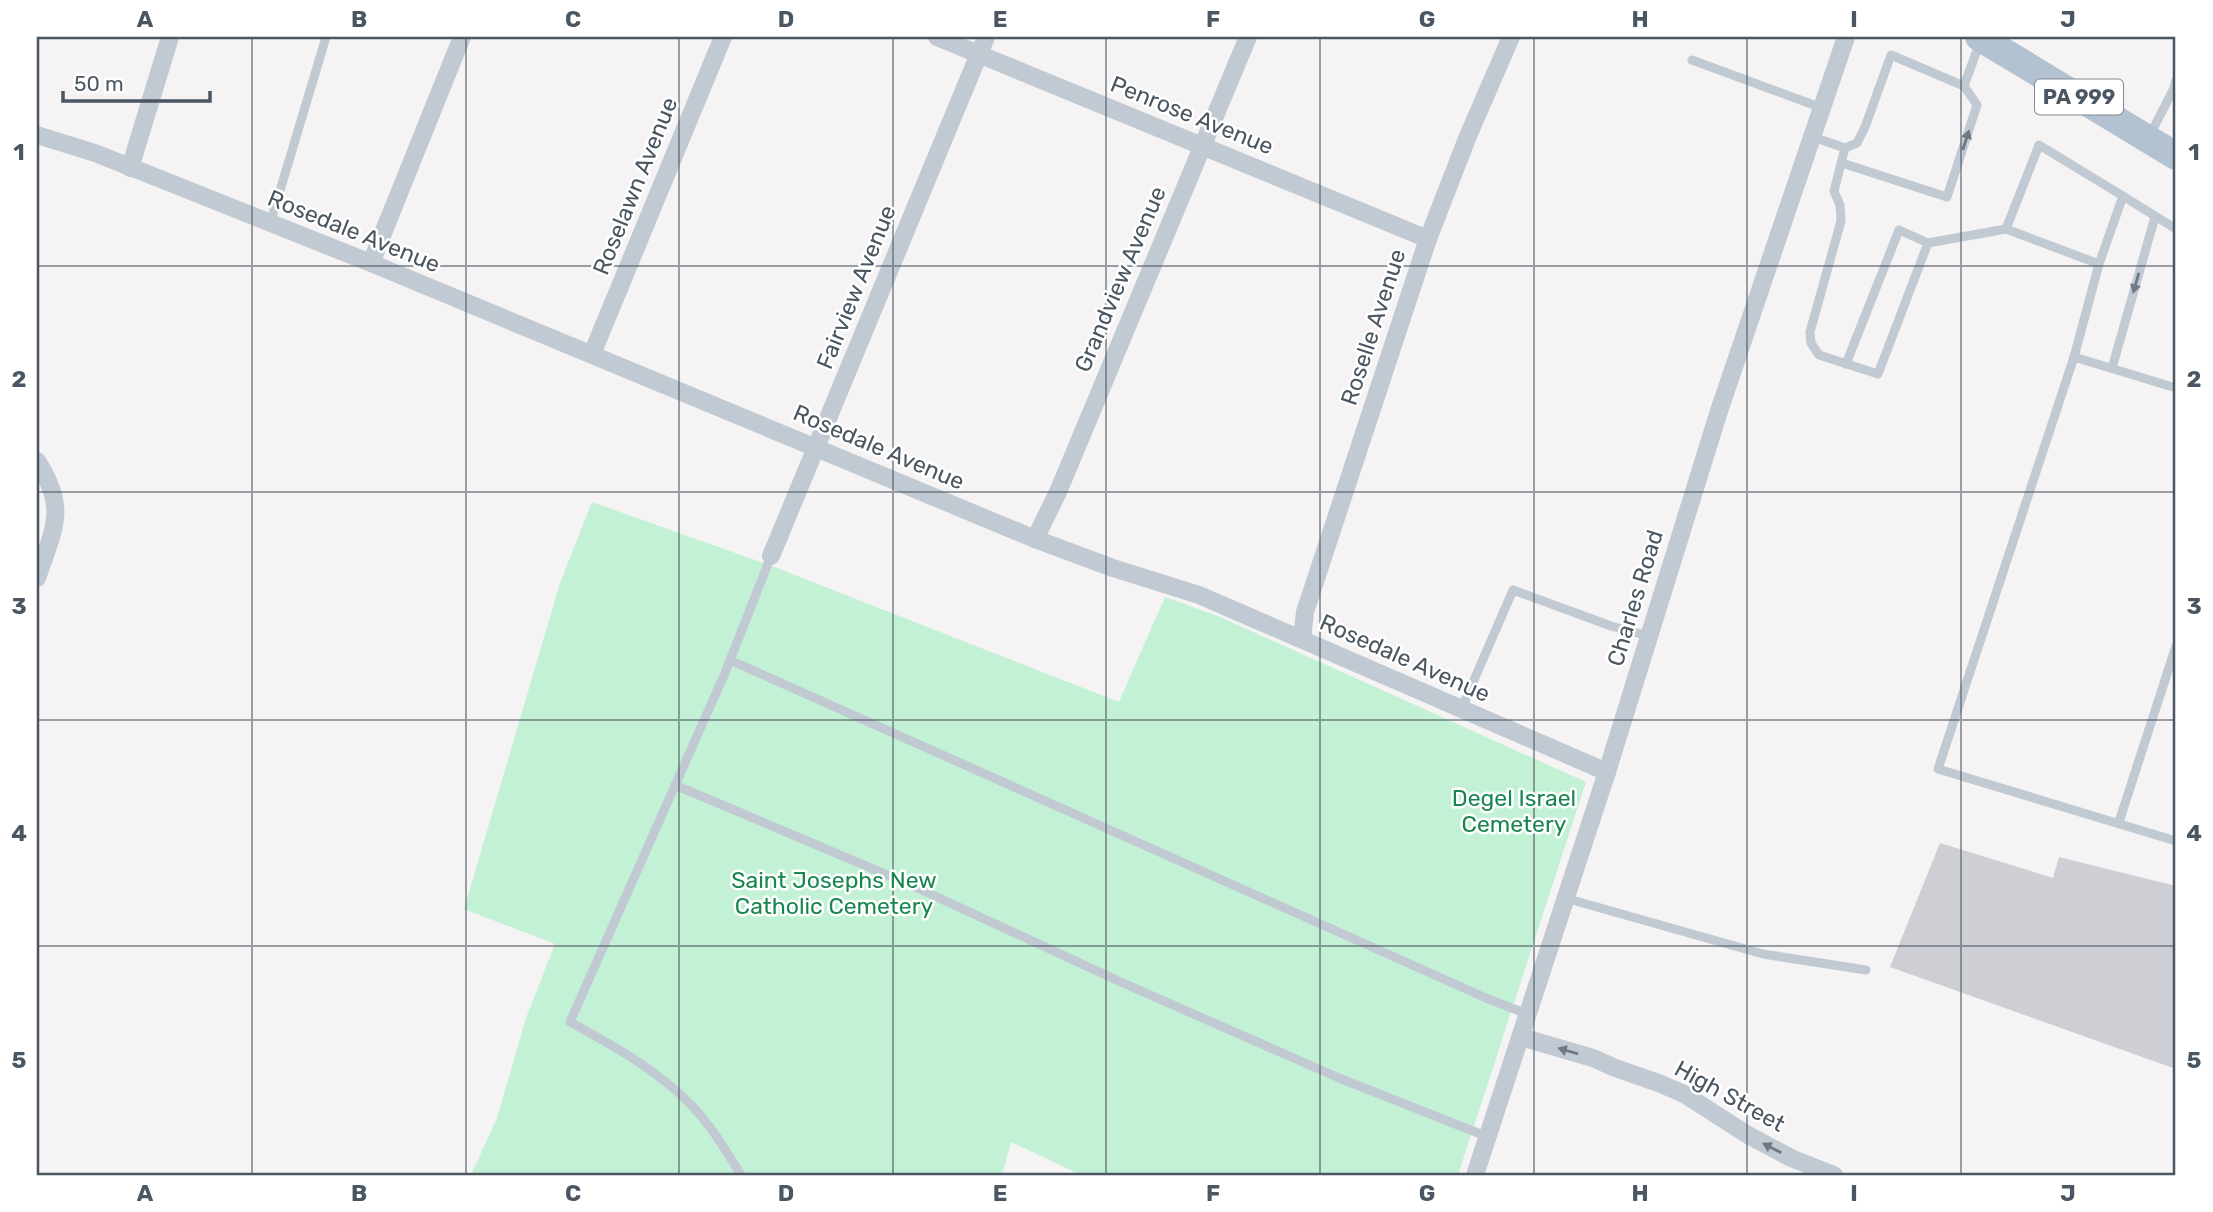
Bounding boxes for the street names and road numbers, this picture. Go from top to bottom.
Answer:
street label: Penrose Avenue [1106,70,1278,160]
road number: PA 999 [2035,80,2123,114]
street label: Roselawn Avenue [587,93,683,279]
street label: Grandview Avenue [1068,182,1172,376]
street label: Rosedale Avenue [264,184,444,278]
street label: Fairview Avenue [810,201,902,373]
street label: Roselle Avenue [1335,245,1411,409]
street label: Rosedale Avenue [789,398,969,496]
street label: Charles Road [1601,526,1669,670]
street label: Rosedale Avenue [1316,608,1494,708]
street label: High Street [1670,1054,1790,1138]

